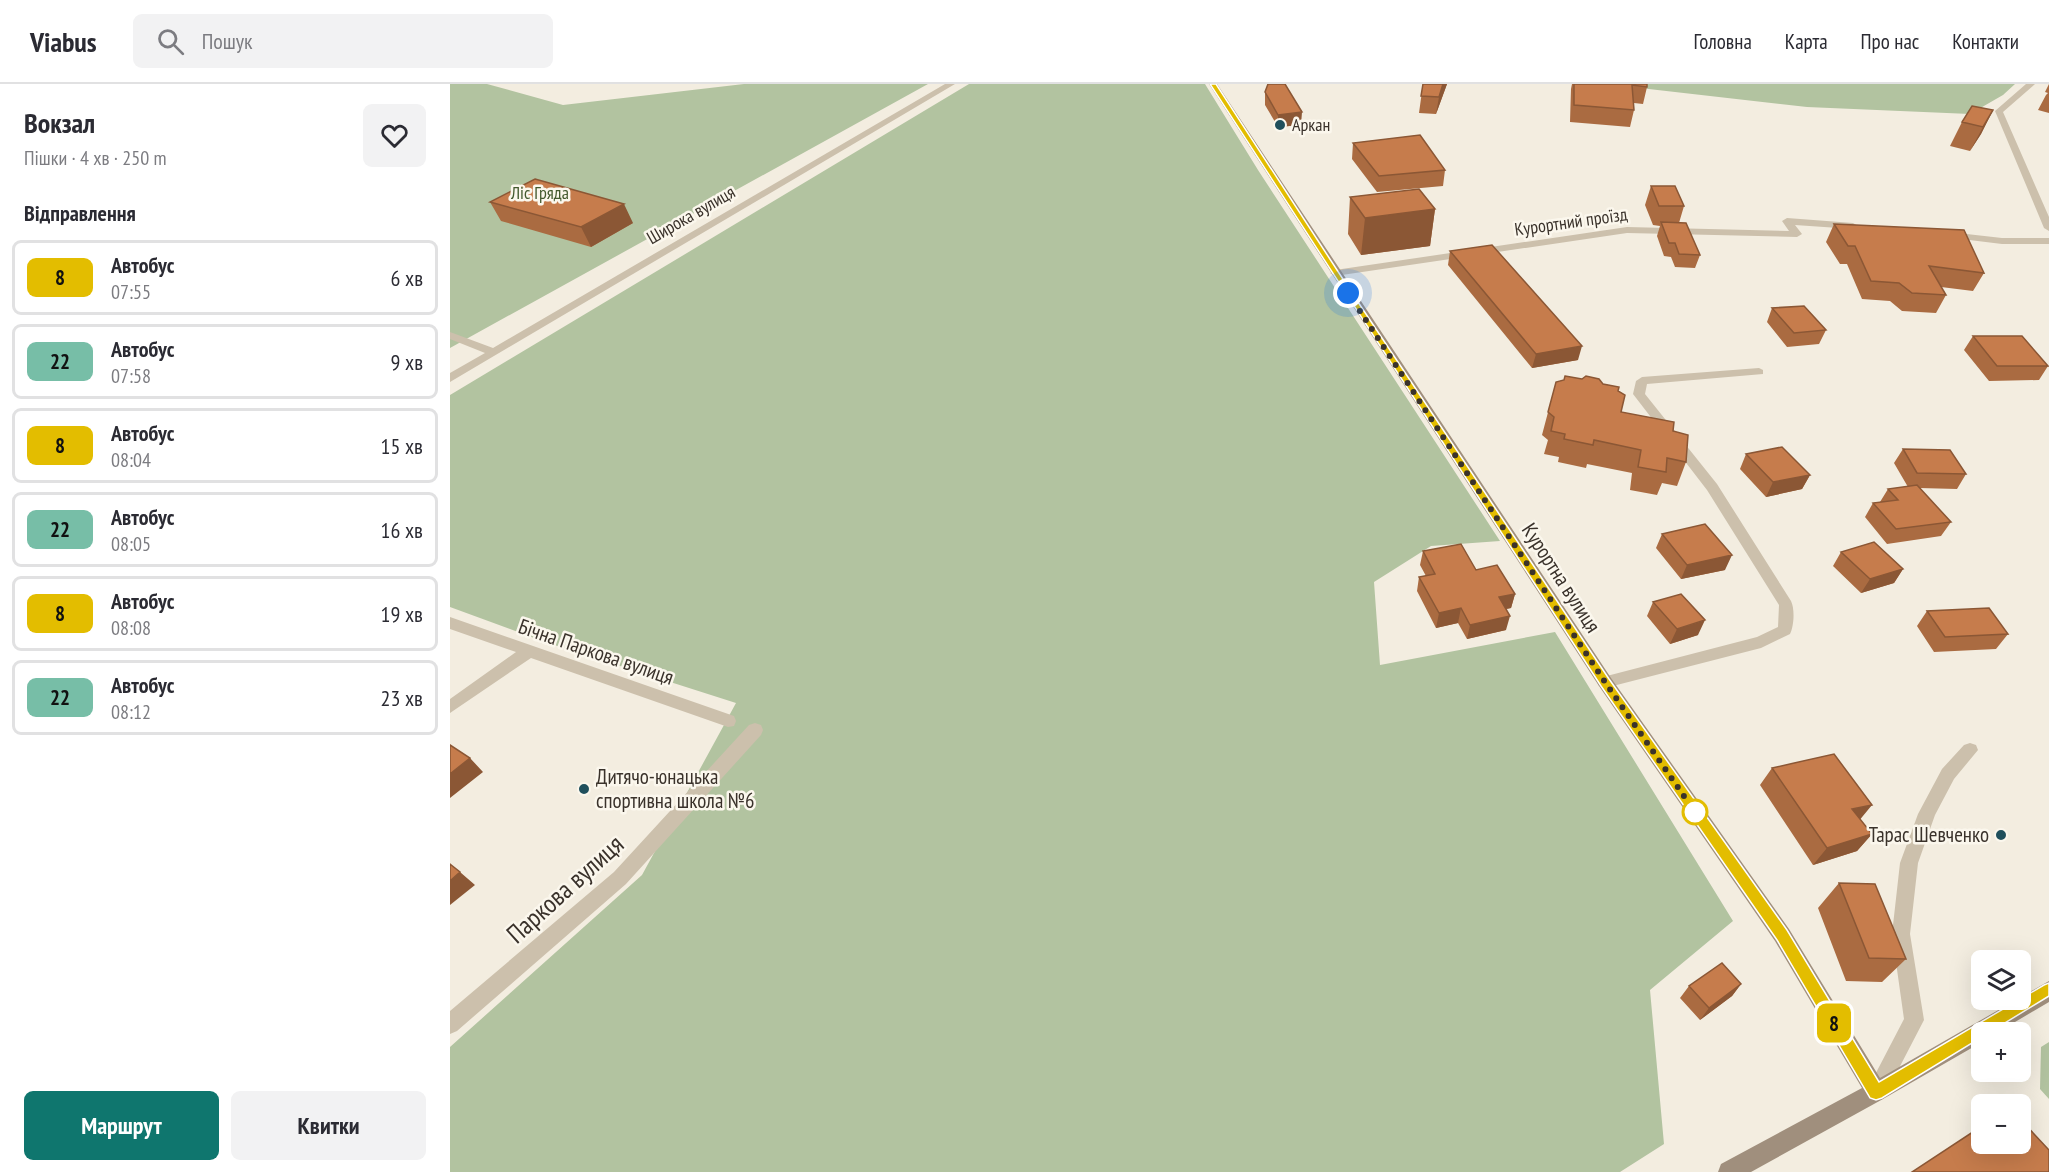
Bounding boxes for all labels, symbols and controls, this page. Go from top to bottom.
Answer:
search box [133,14,553,68]
text: Viabus [30,23,97,60]
icon: search [154,25,187,58]
text: Пошук [202,27,253,55]
text: Головна [1694,28,1752,55]
text: Карта [1785,28,1828,55]
text: Про нас [1861,28,1919,55]
text: Контакти [1952,28,2019,55]
text: Вокзал [24,104,95,141]
button: heart [363,104,426,167]
place label: Аркан [1292,113,1330,136]
marker: Аркан [1273,118,1287,132]
text: Пішки · 4 хв · 250 m [24,145,167,171]
street label: Широка вулиця [643,180,739,249]
park label: Ліс Гряда [510,181,569,204]
text: Відправлення [24,199,136,227]
street label: Курортний проїзд [1513,202,1629,241]
text: Автобус [111,251,174,279]
text: 8 [55,264,65,291]
text: 6 хв [391,264,423,292]
your location [1333,278,1363,308]
text: 07:55 [111,279,151,305]
text: Автобус [111,335,174,363]
text: 22 [50,348,70,375]
text: 9 хв [391,348,423,376]
text: 07:58 [111,363,151,389]
text: Автобус [111,419,174,447]
text: 8 [55,432,65,459]
text: 15 хв [381,432,423,460]
text: 08:04 [111,447,151,473]
text: Автобус [111,503,174,531]
text: 22 [50,516,70,543]
text: 16 хв [381,516,423,544]
street label: Курортна вулиця [1516,518,1607,638]
text: 08:05 [111,531,151,557]
text: Автобус [111,587,174,615]
text: 8 [55,600,65,627]
text: 19 хв [381,600,423,628]
street label: Бічна Паркова вулиця [515,612,677,691]
text: 08:08 [111,615,151,641]
text: Автобус [111,671,174,699]
text: 22 [50,684,70,711]
text: 23 хв [381,684,423,712]
text: 08:12 [111,699,151,725]
place label: Дитячо-юнацька спортивна школа №6 [596,763,755,814]
marker: Дитячо-юнацька спортивна школа №6 [577,782,591,796]
unlabelled marker [1682,799,1708,825]
place label: Тарас Шевченко [1869,821,1989,848]
street label: Паркова вулиця [499,827,630,950]
marker: Тарас Шевченко [1994,828,2008,842]
map controls [1971,950,2031,1154]
button: layers [1971,950,2031,1010]
line badge: 8 [1814,1004,1854,1042]
text: 8 [1829,1010,1839,1037]
button: + [1971,1022,2031,1082]
button: Маршрут [24,1091,219,1160]
button: Квитки [231,1091,426,1160]
button: − [1971,1094,2031,1154]

